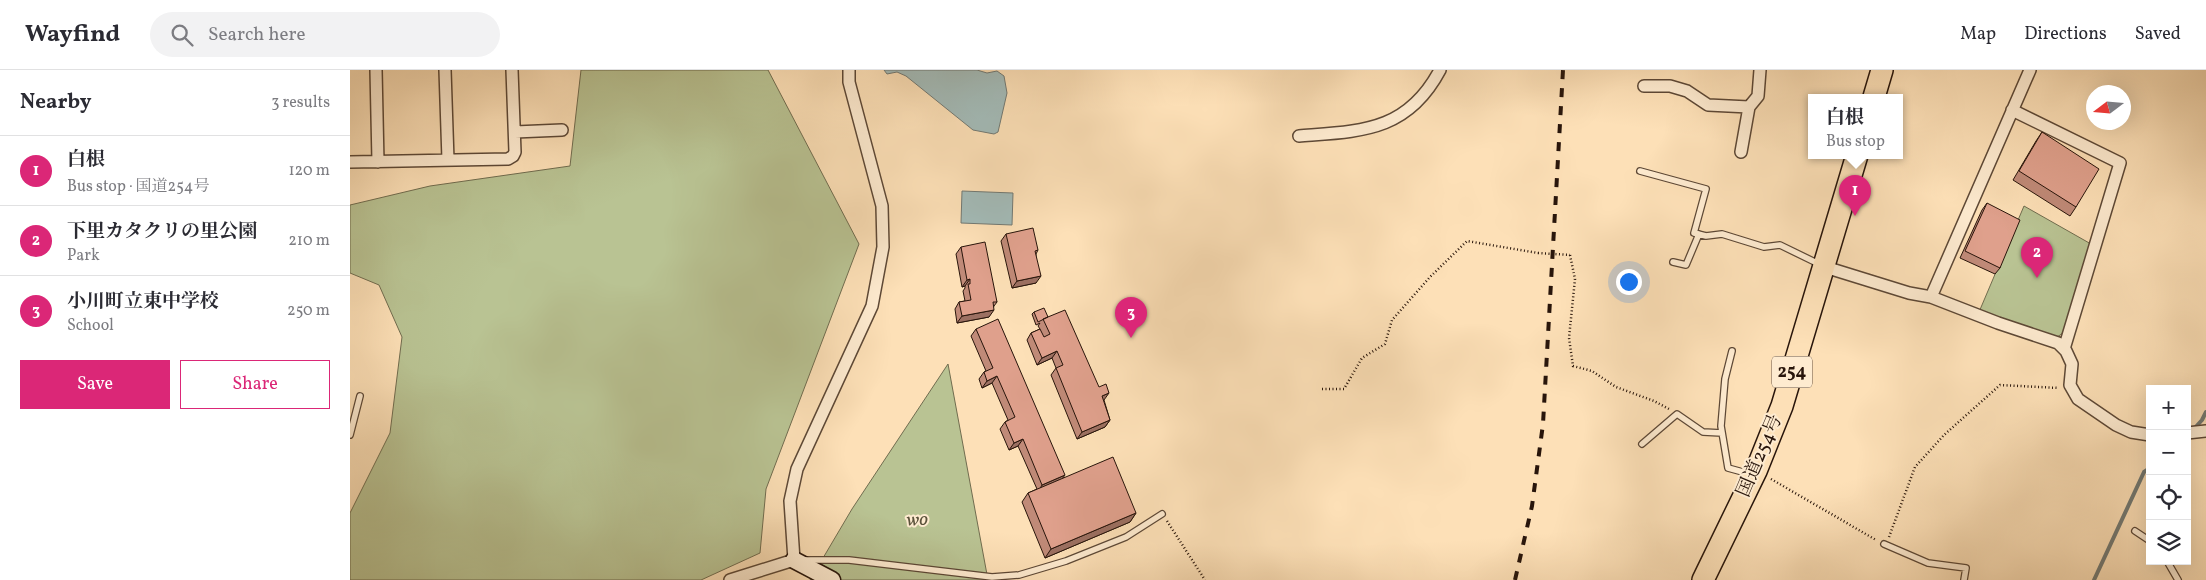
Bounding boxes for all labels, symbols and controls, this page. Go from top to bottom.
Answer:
search box [150,12,500,57]
text: Wayfind [25,18,120,52]
icon: search [168,21,196,49]
text: Search here [208,22,305,48]
text: Map [1960,22,1996,47]
text: Directions [2024,22,2107,47]
text: Saved [2135,22,2181,47]
north arrow [2086,85,2131,130]
text: Nearby [20,88,91,117]
text: 3 results [271,92,330,114]
popup [1808,94,1903,159]
text: 白根 [1826,105,1864,131]
text: Bus stop [1826,131,1885,153]
text: 白根 [67,147,105,173]
text: 1 [33,160,39,182]
text: 120 m [288,160,330,182]
pin: 1 [1839,175,1871,216]
text: Bus stop · 国道254号 [67,176,209,198]
text: 下里カタクリの里公園 [67,219,257,245]
text: 2 [32,230,40,252]
text: 210 m [288,230,330,252]
pin: 2 [2021,237,2053,278]
text: Park [67,245,100,267]
your location [1616,269,1642,295]
text: 小川町立東中学校 [67,289,219,315]
pin: 3 [1115,297,1147,338]
text: 3 [32,300,40,322]
text: 250 m [287,300,330,322]
text: School [67,315,114,337]
road number: 254 [1772,356,1812,388]
button: Save [20,360,170,409]
button: Share [180,360,330,409]
map controls [2146,385,2191,565]
button: + [2146,385,2191,430]
street label: 国道254号 [1731,411,1789,501]
button: − [2146,430,2191,475]
button: locate [2146,475,2191,520]
park label: wo [906,507,928,533]
button: layers [2146,520,2191,565]

